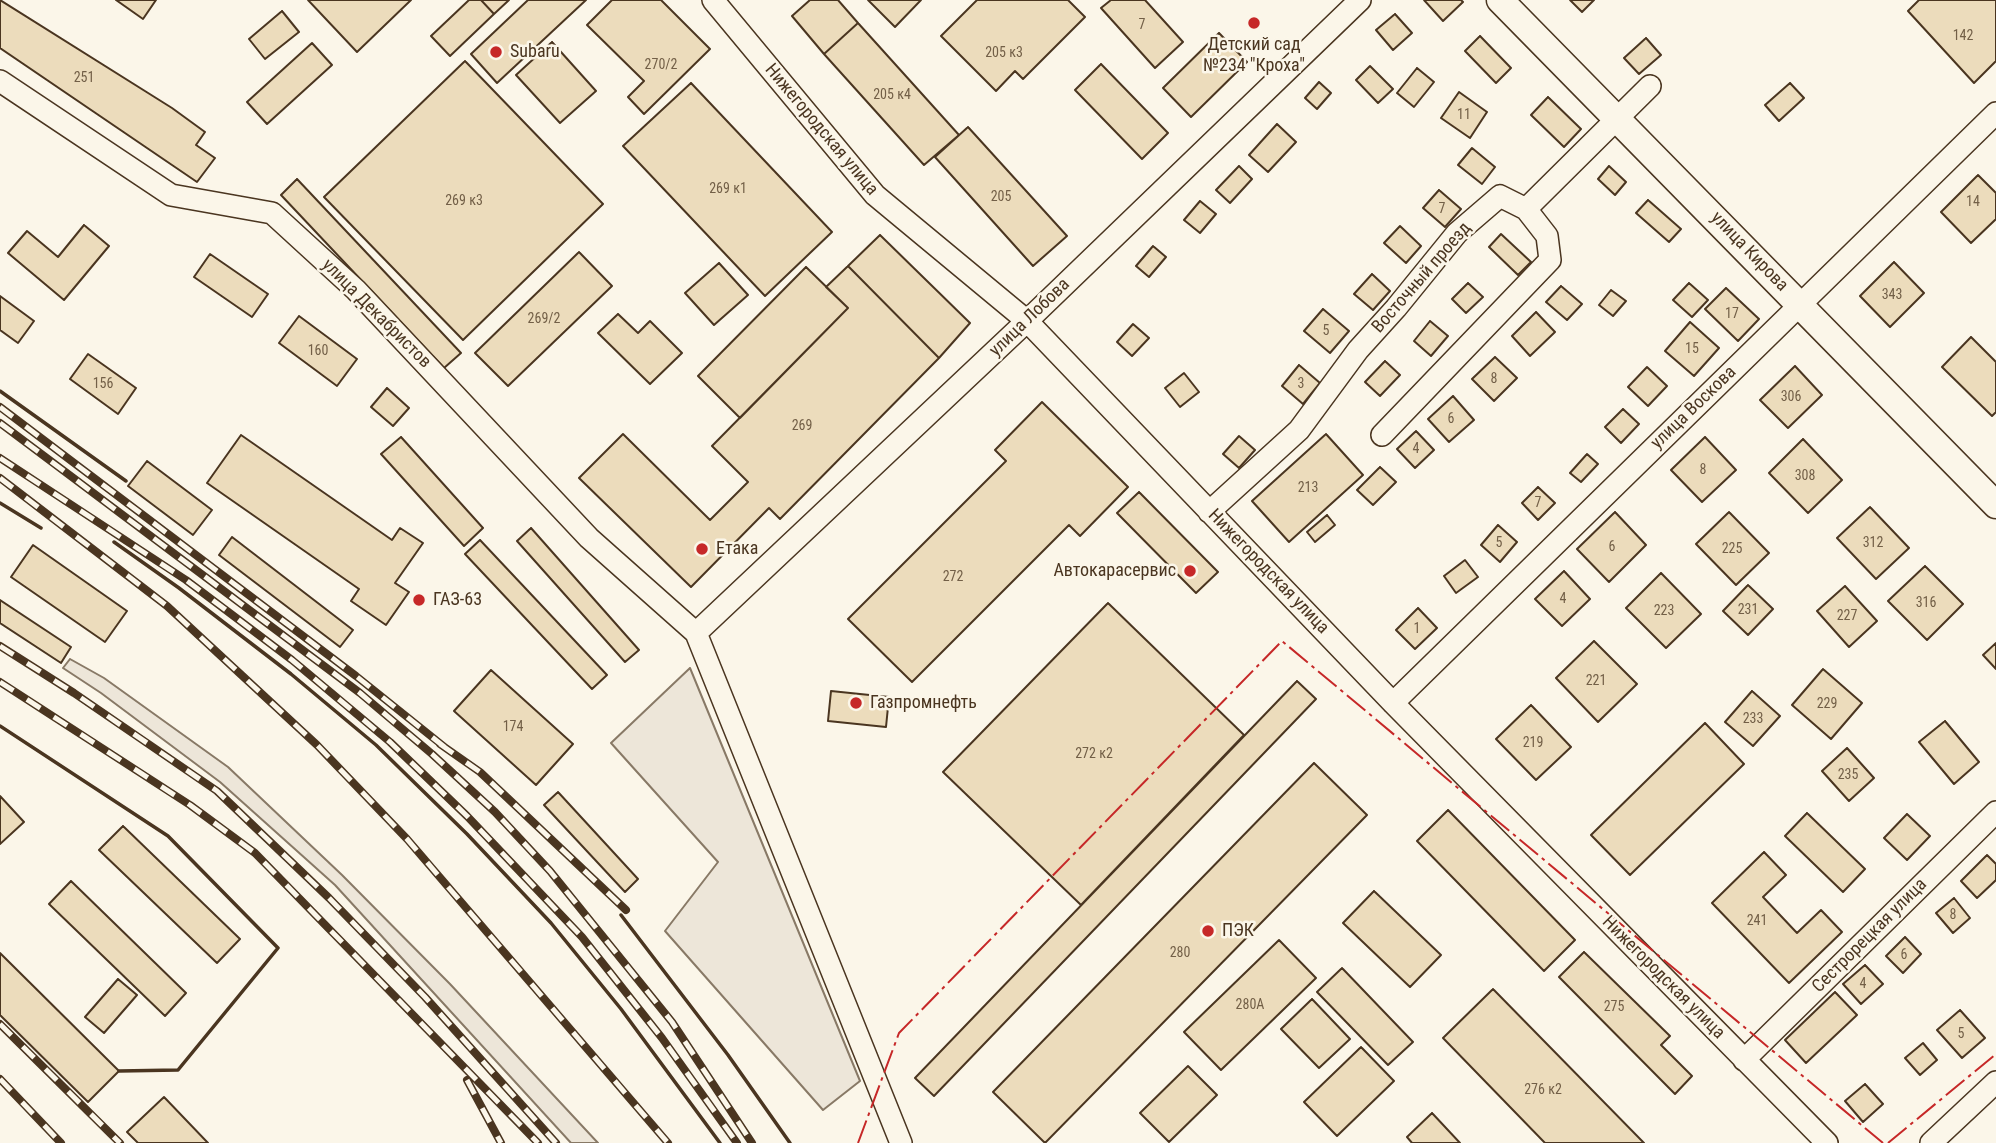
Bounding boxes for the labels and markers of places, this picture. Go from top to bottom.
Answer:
marker: Детский сад №234 "Кроха" [1246,15,1262,31]
place label: Детский сад №234 "Кроха" [1203,34,1305,76]
place label: Subaru [510,41,560,63]
marker: Subaru [488,44,504,60]
place label: Етака [716,538,758,560]
marker: Етака [694,541,710,557]
place label: Автокарасервис [1053,560,1176,582]
marker: Автокарасервис [1182,563,1198,579]
place label: ГАЗ-63 [433,589,482,611]
marker: ГАЗ-63 [411,592,427,608]
place label: Газпромнефть [870,692,977,714]
marker: Газпромнефть [848,695,864,711]
place label: ПЭК [1222,920,1254,942]
marker: ПЭК [1200,923,1216,939]

